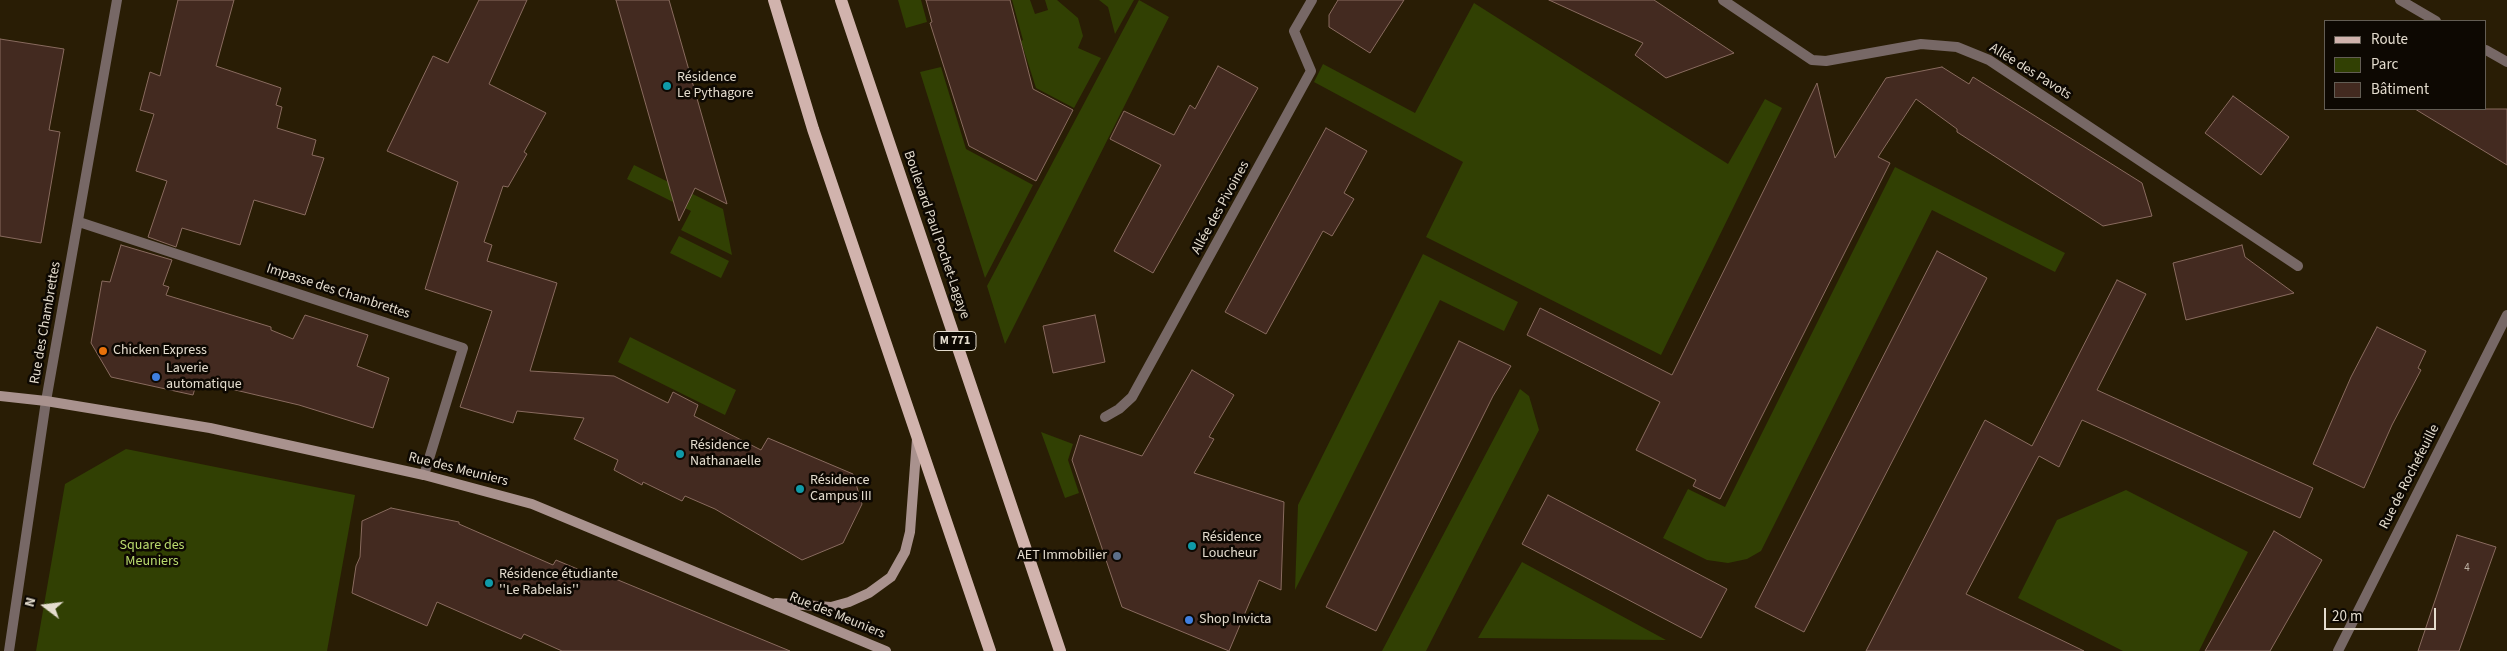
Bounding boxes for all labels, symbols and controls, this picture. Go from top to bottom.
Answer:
legend [2324,20,2487,110]
text: Route [2371,29,2408,50]
street label: Allée des Pavots [1986,40,2074,104]
text: Parc [2371,54,2398,75]
place label: Résidence Le Pythagore [677,70,753,102]
text: Bâtiment [2371,79,2429,100]
marker: Résidence Le Pythagore [661,80,673,92]
street label: Boulevard Paul Pochet-Lagaye [899,149,973,321]
street label: Allée des Pivoines [1188,158,1254,258]
street label: Rue des Chambrettes [27,260,65,386]
street label: Impasse des Chambrettes [264,261,412,323]
road number: M 771 [934,332,976,351]
place label: Chicken Express [113,343,207,359]
marker: Chicken Express [97,345,109,357]
place label: Laverie automatique [166,361,242,394]
marker: Laverie automatique [150,371,162,383]
street label: Rue de Rochefeuille [2376,422,2444,532]
place label: Résidence Nathanaelle [690,438,761,471]
marker: Résidence Nathanaelle [674,448,686,460]
street label: Rue des Meuniers [406,449,510,491]
place label: Résidence Campus III [810,473,872,506]
marker: Résidence Campus III [794,483,806,495]
place label: Résidence Loucheur [1202,530,1261,562]
park label: Square des Meuniers [120,538,184,570]
marker: Résidence Loucheur [1186,540,1198,552]
place label: AET Immobilier [1017,548,1107,564]
marker: AET Immobilier [1111,550,1123,562]
house number: 4 [2464,562,2470,576]
place label: Résidence étudiante ''Le Rabelais'' [499,567,618,600]
marker: Résidence étudiante ''Le Rabelais'' [483,577,495,589]
north arrow [20,581,70,631]
street label: Rue des Meuniers [786,589,888,643]
text: N [20,595,41,609]
scale bar [2327,598,2440,630]
text: 20 m [2332,606,2362,627]
place label: Shop Invicta [1199,612,1271,628]
marker: Shop Invicta [1183,614,1195,626]

